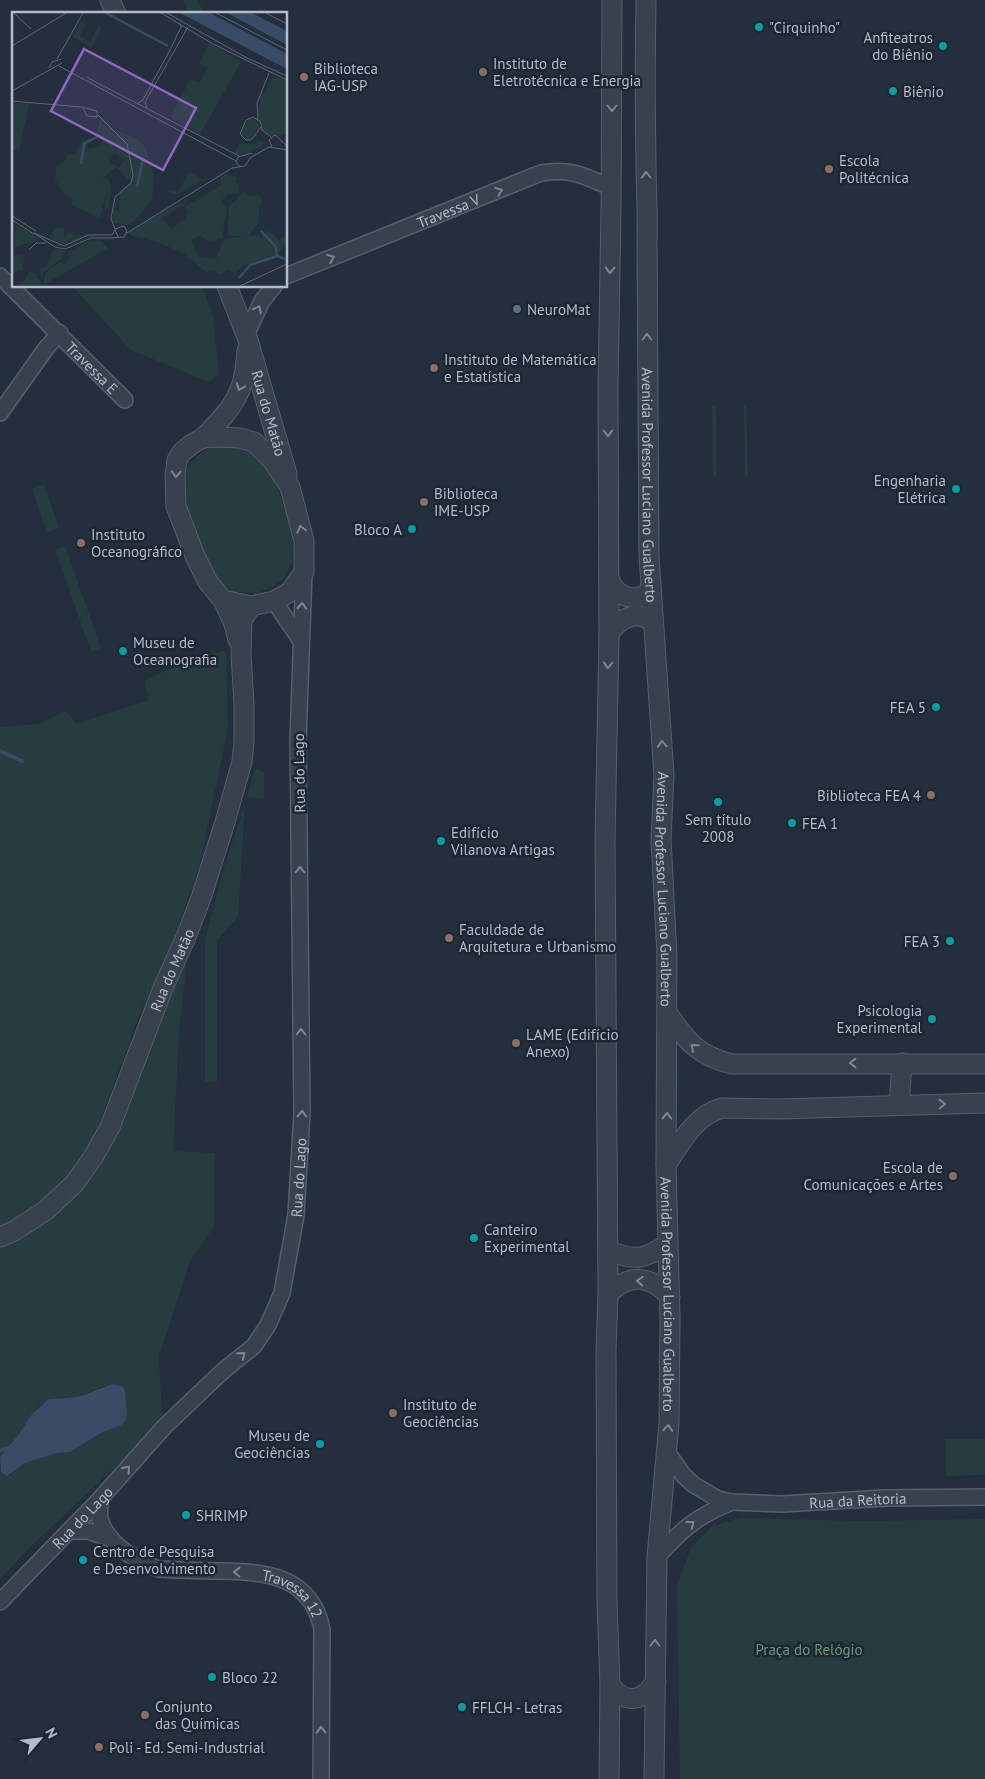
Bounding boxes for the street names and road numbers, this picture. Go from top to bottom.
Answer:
street label: Travessa V [414,189,483,232]
street label: Travessa E [62,337,122,398]
street label: Avenida Professor Luciano Gualberto [638,367,662,603]
street label: Rua do Matão [248,368,291,458]
street label: Rua do Lago [289,733,309,813]
street label: Avenida Professor Luciano Gualberto [651,771,677,1007]
street label: Rua do Matão [145,926,198,1014]
street label: Rua do Lago [286,1137,310,1218]
street label: Avenida Professor Luciano Gualberto [657,1176,680,1412]
street label: Rua do Lago [48,1482,117,1552]
street label: Rua da Reitoria [809,1488,907,1512]
street label: Travessa 12 [261,1565,327,1621]

